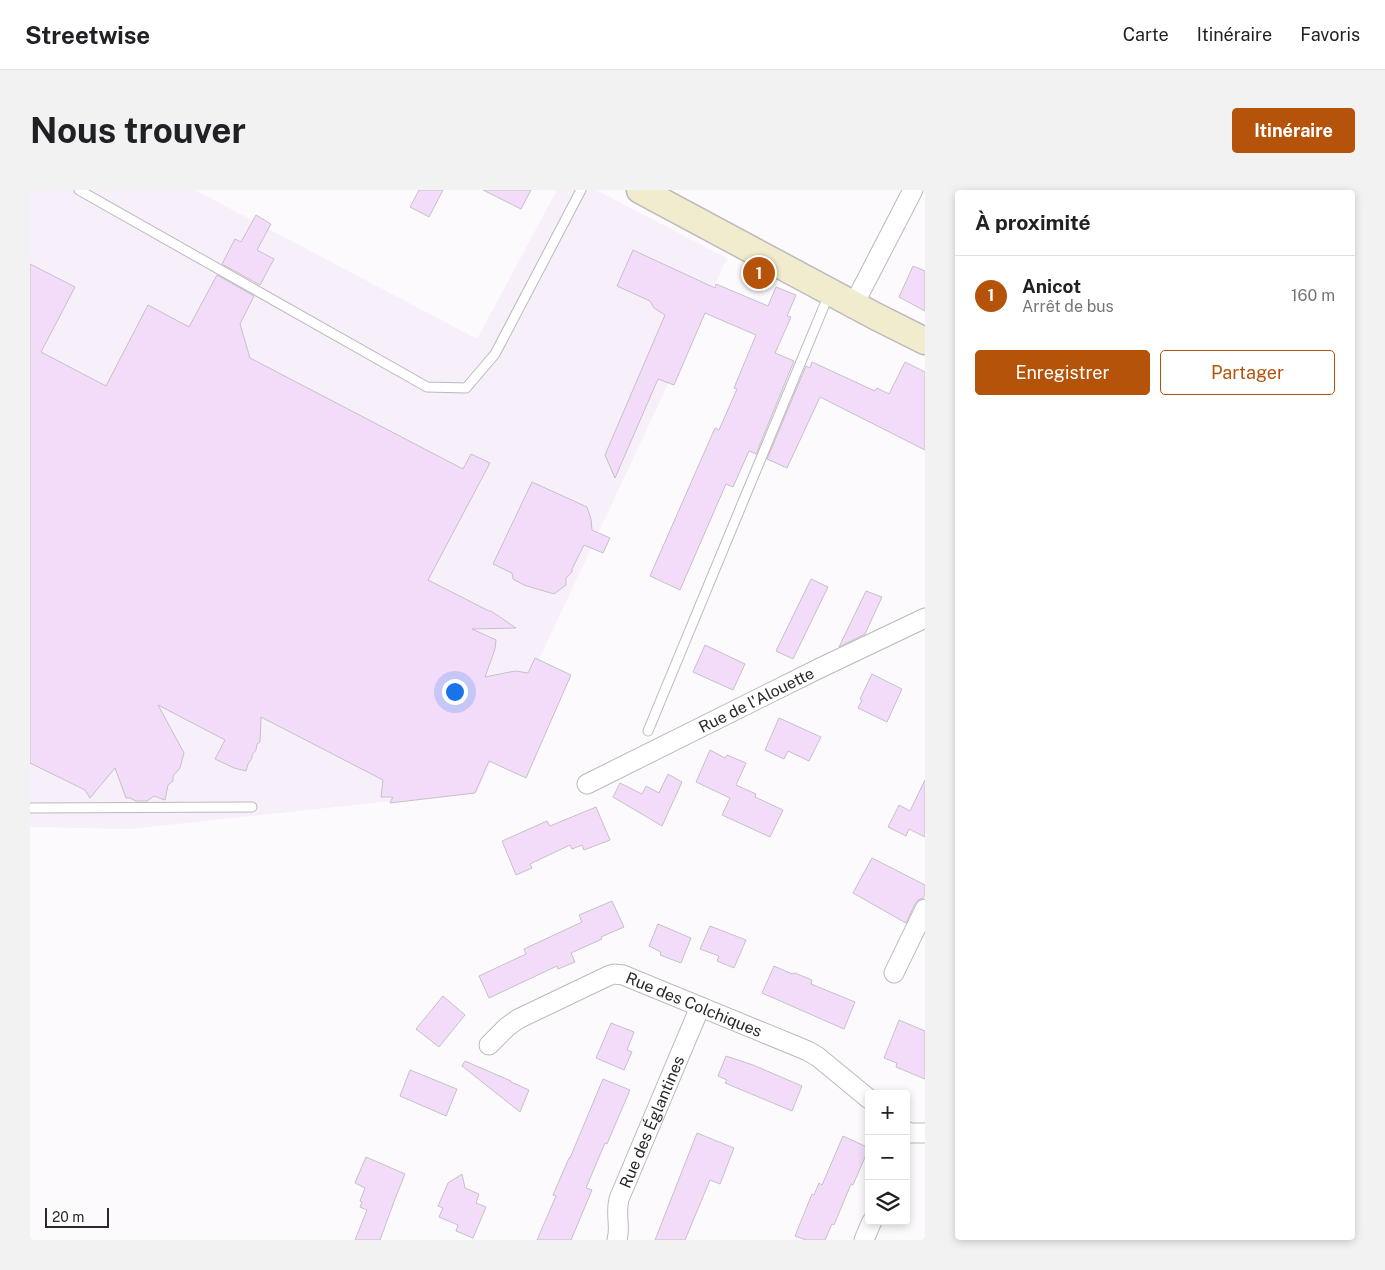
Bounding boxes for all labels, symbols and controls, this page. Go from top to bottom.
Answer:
text: Streetwise [25,21,150,49]
text: Carte [1123,24,1169,45]
text: Itinéraire [1197,24,1272,45]
text: Favoris [1300,24,1360,45]
button: Itinéraire [1232,108,1355,153]
text: Nous trouver [30,110,246,151]
text: À proximité [975,210,1091,235]
pin: 1 [743,254,775,292]
text: Anicot [1022,275,1081,297]
text: 1 [988,286,994,305]
text: 160 m [1291,286,1335,305]
text: Arrêt de bus [1022,297,1114,316]
button: Enregistrer [975,350,1150,395]
button: Partager [1160,350,1335,395]
street label: Rue de l'Alouette [696,664,817,737]
your location [442,679,468,705]
street label: Rue des Colchiques [623,968,765,1041]
street label: Rue des Églantines [616,1053,688,1191]
map controls [865,1090,910,1225]
button: + [865,1090,910,1135]
button: − [865,1135,910,1180]
button: layers [865,1180,910,1225]
scale bar [45,1205,109,1228]
text: 20 m [52,1209,84,1225]

